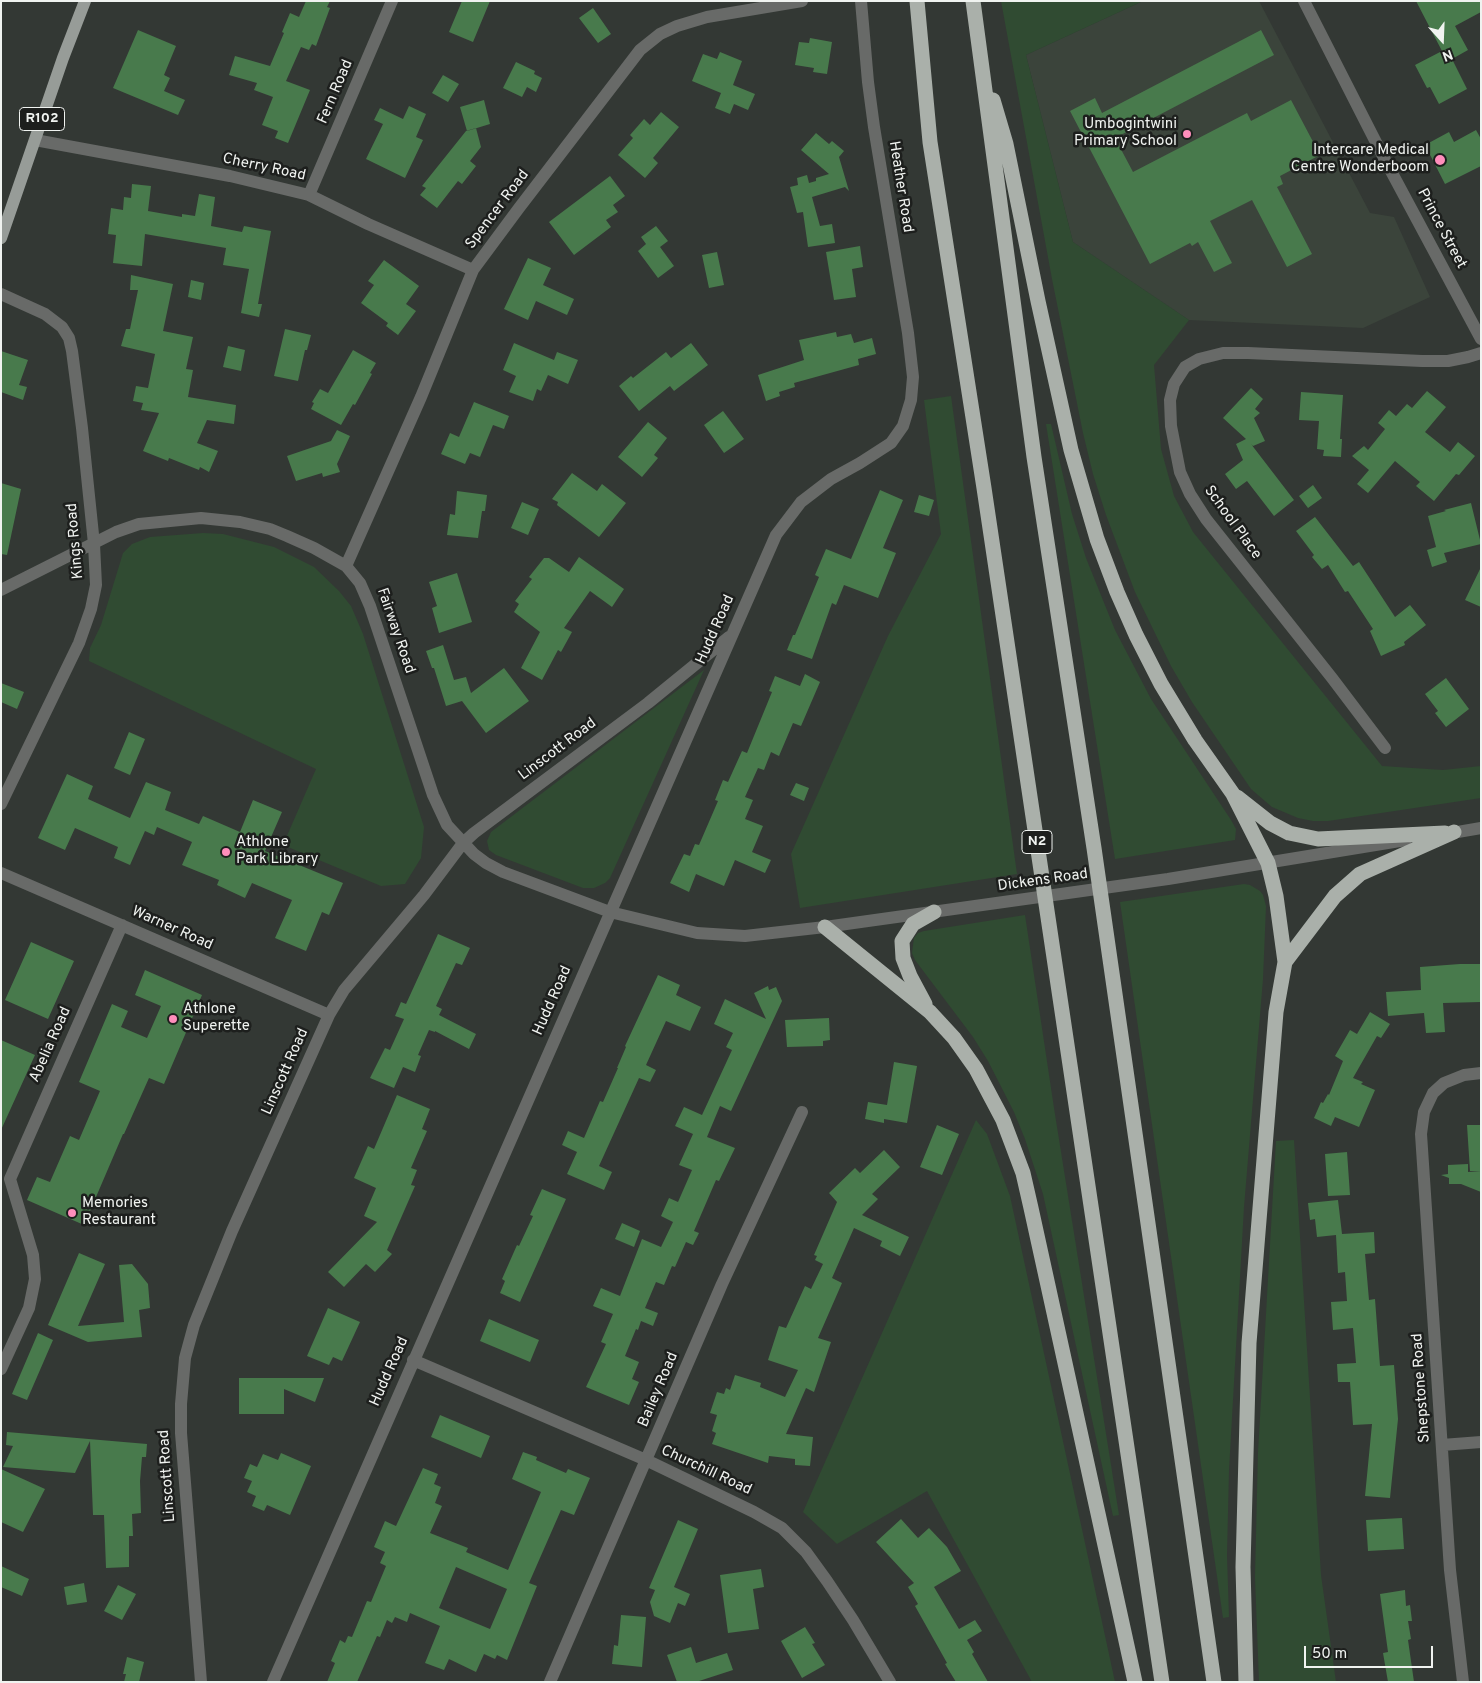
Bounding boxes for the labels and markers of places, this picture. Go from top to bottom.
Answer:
place label: Umbogintwini Primary School [1074,116,1177,151]
marker: Umbogintwini Primary School [1181,128,1193,140]
place label: Intercare Medical Centre Wonderboom [1291,142,1429,177]
marker: Intercare Medical Centre Wonderboom [1433,153,1447,167]
place label: Athlone Park Library [236,834,319,869]
marker: Athlone Park Library [220,846,232,858]
place label: Athlone Superette [183,1001,250,1036]
marker: Athlone Superette [167,1013,179,1025]
place label: Memories Restaurant [82,1195,156,1230]
marker: Memories Restaurant [66,1207,78,1219]

